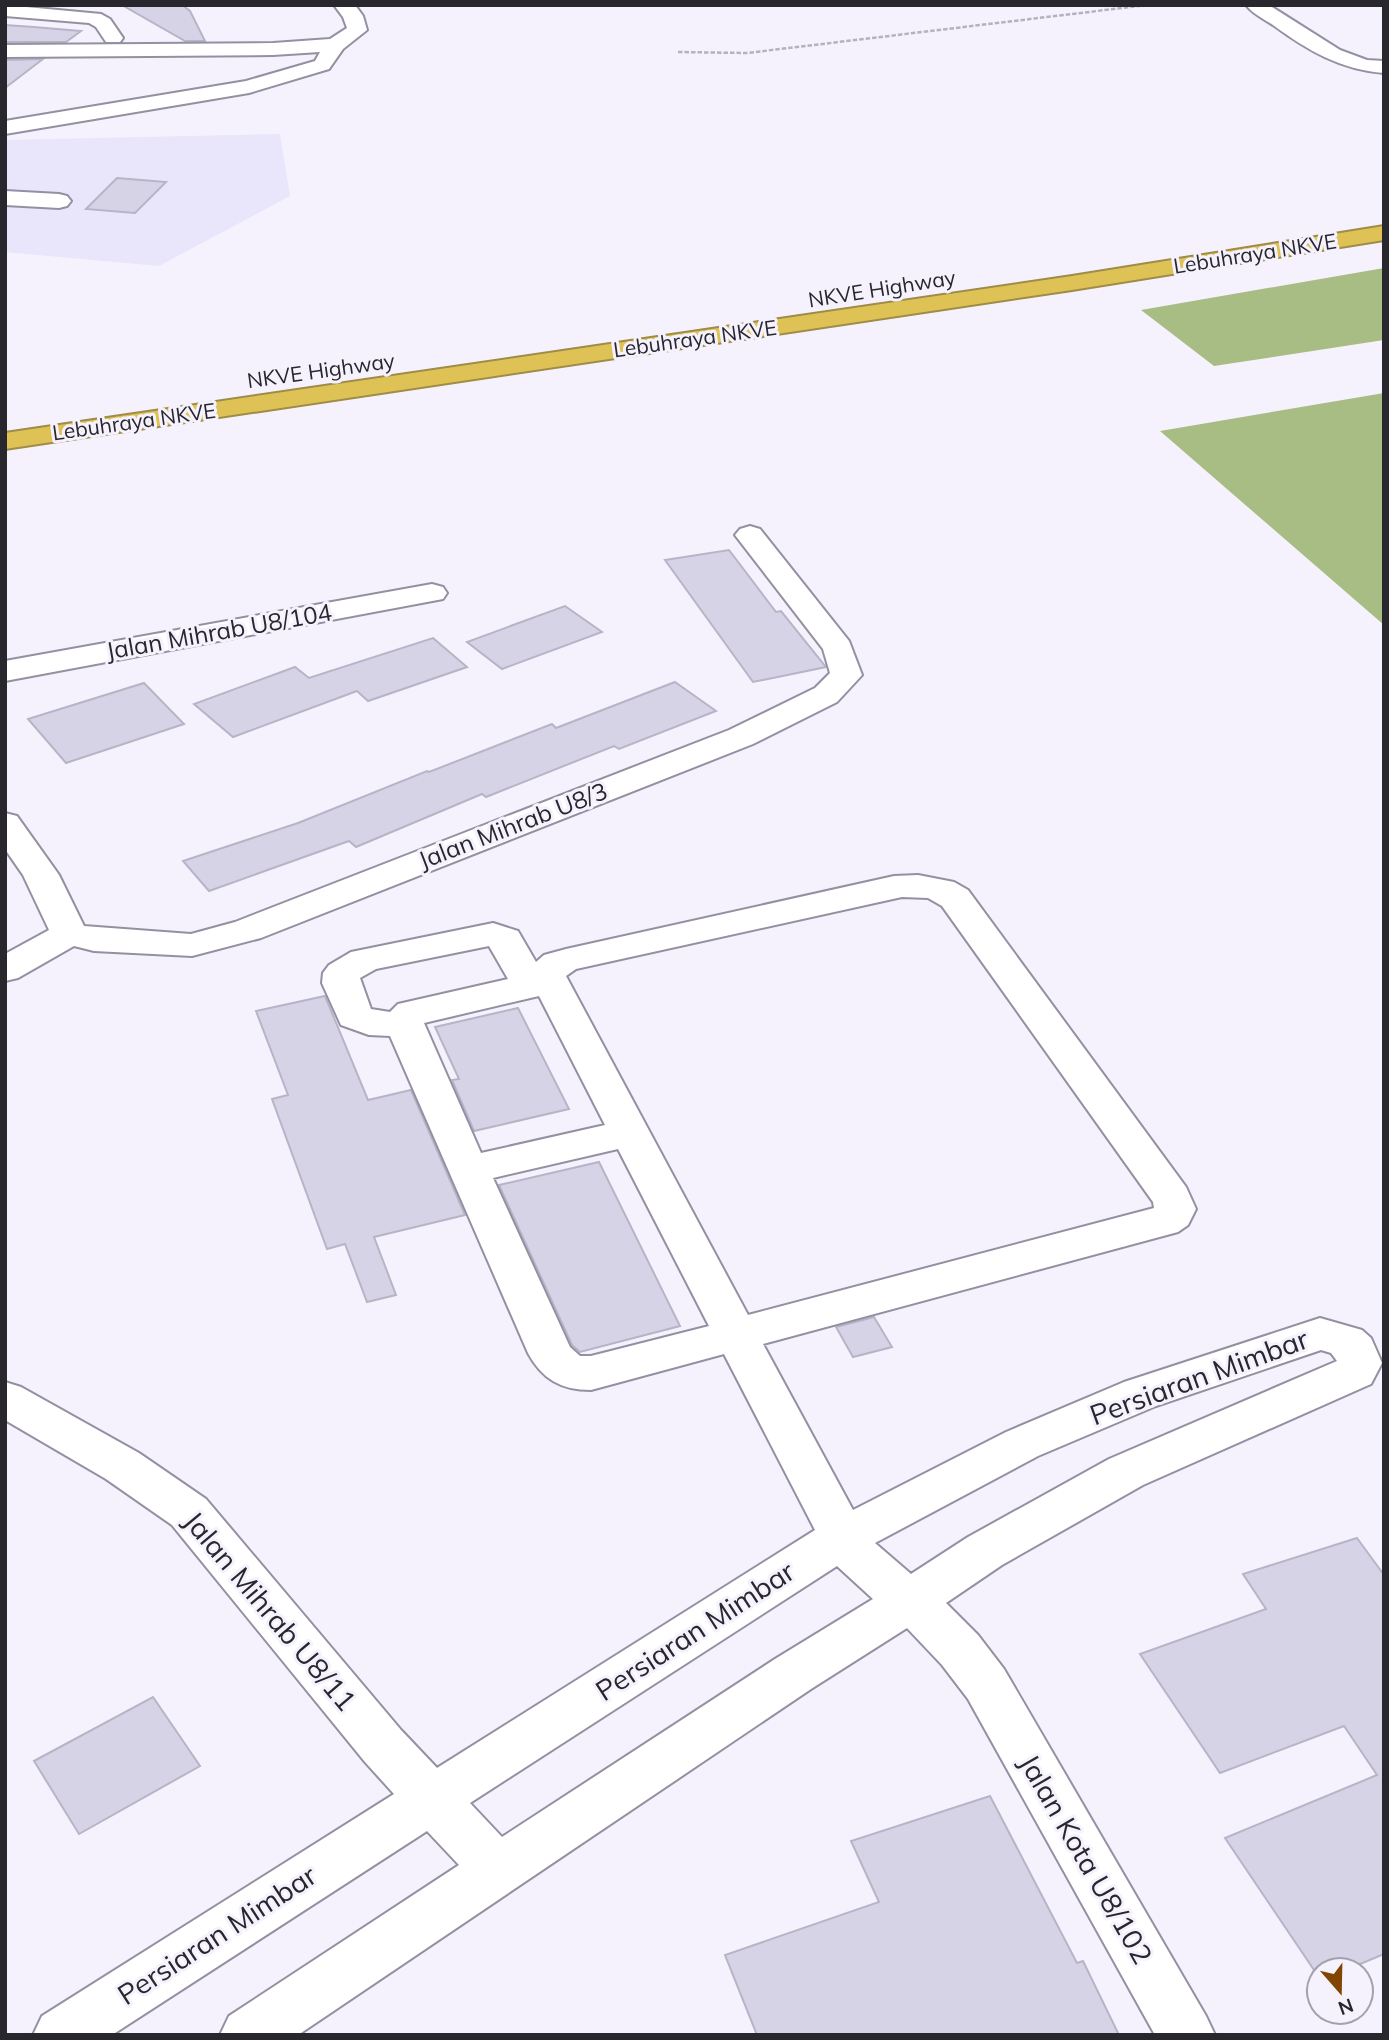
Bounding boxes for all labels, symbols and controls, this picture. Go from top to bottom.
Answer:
street label: Lebuhraya NKVE [1172,227,1338,279]
street label: NKVE Highway [806,264,957,312]
street label: Lebuhraya NKVE [612,314,778,362]
street label: NKVE Highway [245,347,396,393]
street label: Lebuhraya NKVE [51,397,217,445]
street label: Jalan Mihrab U8/104 [104,596,334,666]
street label: Jalan Mihrab U8/3 [414,775,611,875]
street label: Persiaran Mimbar [1085,1321,1314,1432]
street label: Jalan Mihrab U8/11 [177,1504,364,1718]
street label: Persiaran Mimbar [589,1553,801,1708]
street label: Jalan Kota U8/102 [1012,1748,1161,1970]
street label: Persiaran Mimbar [111,1857,323,2012]
north arrow [1305,1956,1375,2026]
text: N [1335,1993,1357,2021]

